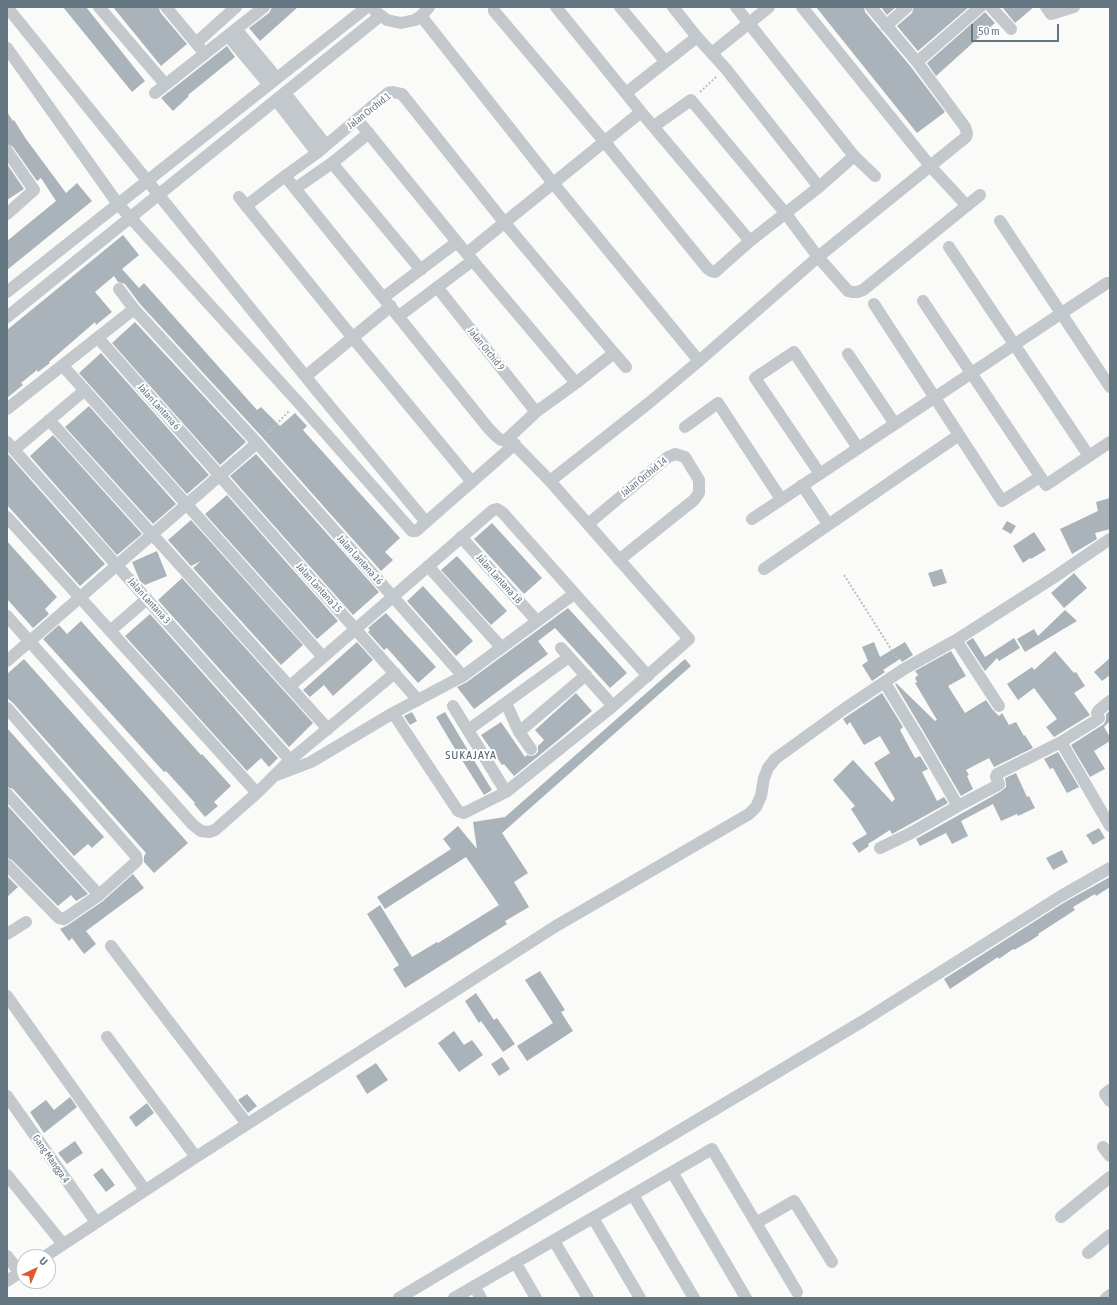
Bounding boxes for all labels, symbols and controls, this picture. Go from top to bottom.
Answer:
scale bar [973,16,1061,42]
text: 50 m [978,24,1000,38]
street label: Jalan Orchid.1 [345,90,393,132]
street label: Jalan Orchid 9 [465,325,507,373]
street label: Jalan Lantana 6 [135,381,183,433]
street label: Jalan Orchid 14 [618,455,670,499]
street label: Jalan Lantana 16 [335,533,385,587]
street label: Jalan Lantana 18 [474,552,524,606]
street label: Jalan Lantana 15 [294,561,344,615]
street label: Jalan Lantana 3 [125,575,173,627]
district label: SUKAJAYA [445,748,497,762]
street label: Gang Mangga.4 [30,1133,72,1185]
north arrow [16,1249,56,1289]
text: U [37,1255,50,1268]

